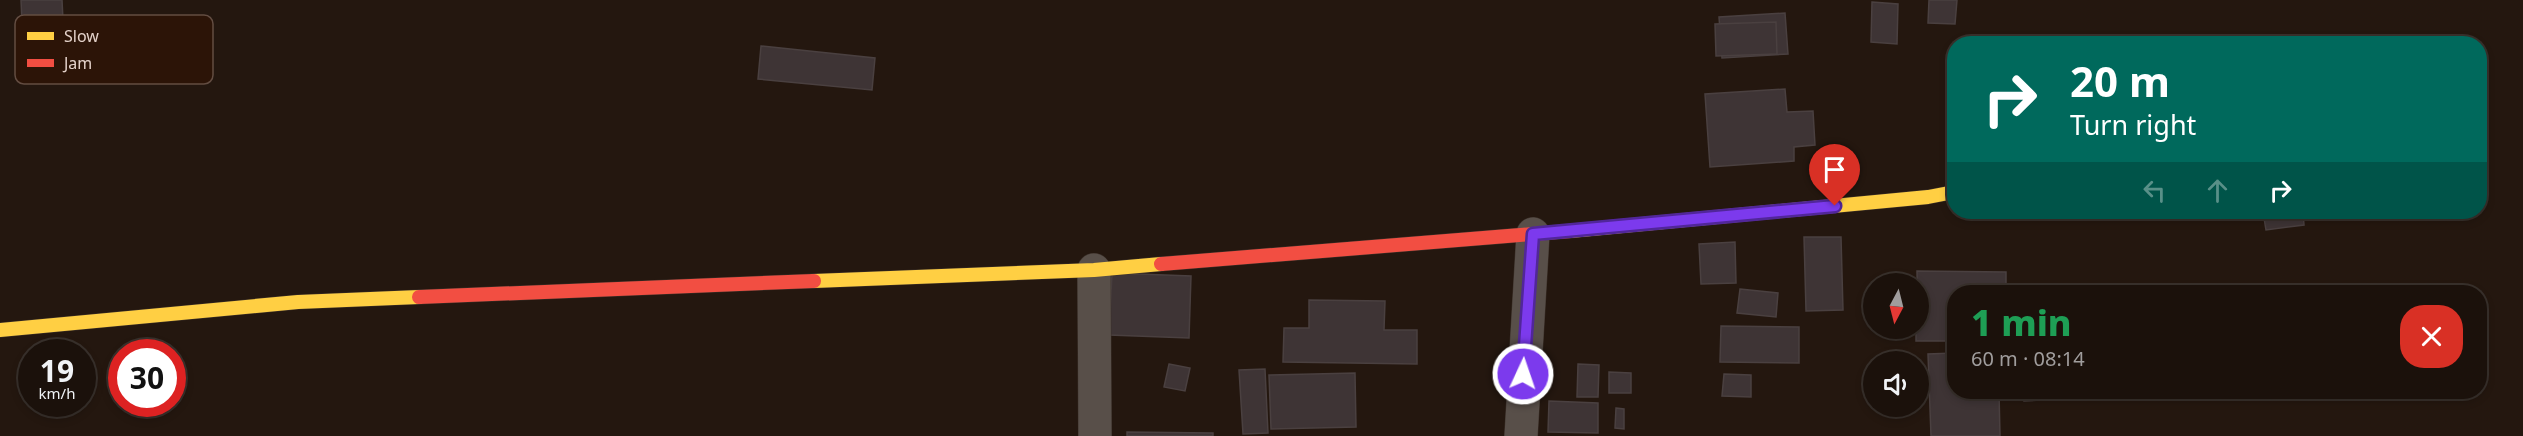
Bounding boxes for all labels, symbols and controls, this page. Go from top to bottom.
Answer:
legend [15,15,213,84]
text: Slow [64,25,99,47]
text: Jam [62,52,92,74]
text: 20 m [2070,52,2170,109]
icon: right [1971,60,2049,138]
text: Turn right [2070,106,2196,143]
pin [1809,144,1860,206]
icon: arrive [1818,153,1851,186]
icon: left [2138,174,2171,207]
icon: ahead [2201,174,2234,207]
icon: right [2264,174,2297,207]
north arrow [1863,273,1929,339]
map controls [1863,273,1929,417]
text: 1 min [1971,298,2072,347]
button: close [2400,305,2463,368]
speed limit sign: 30 [108,339,186,417]
position arrow [1491,342,1555,406]
text: 60 m · 08:14 [1971,345,2085,372]
text: 19 [40,350,74,391]
button: sound [1863,351,1929,417]
text: km/h [39,383,75,403]

